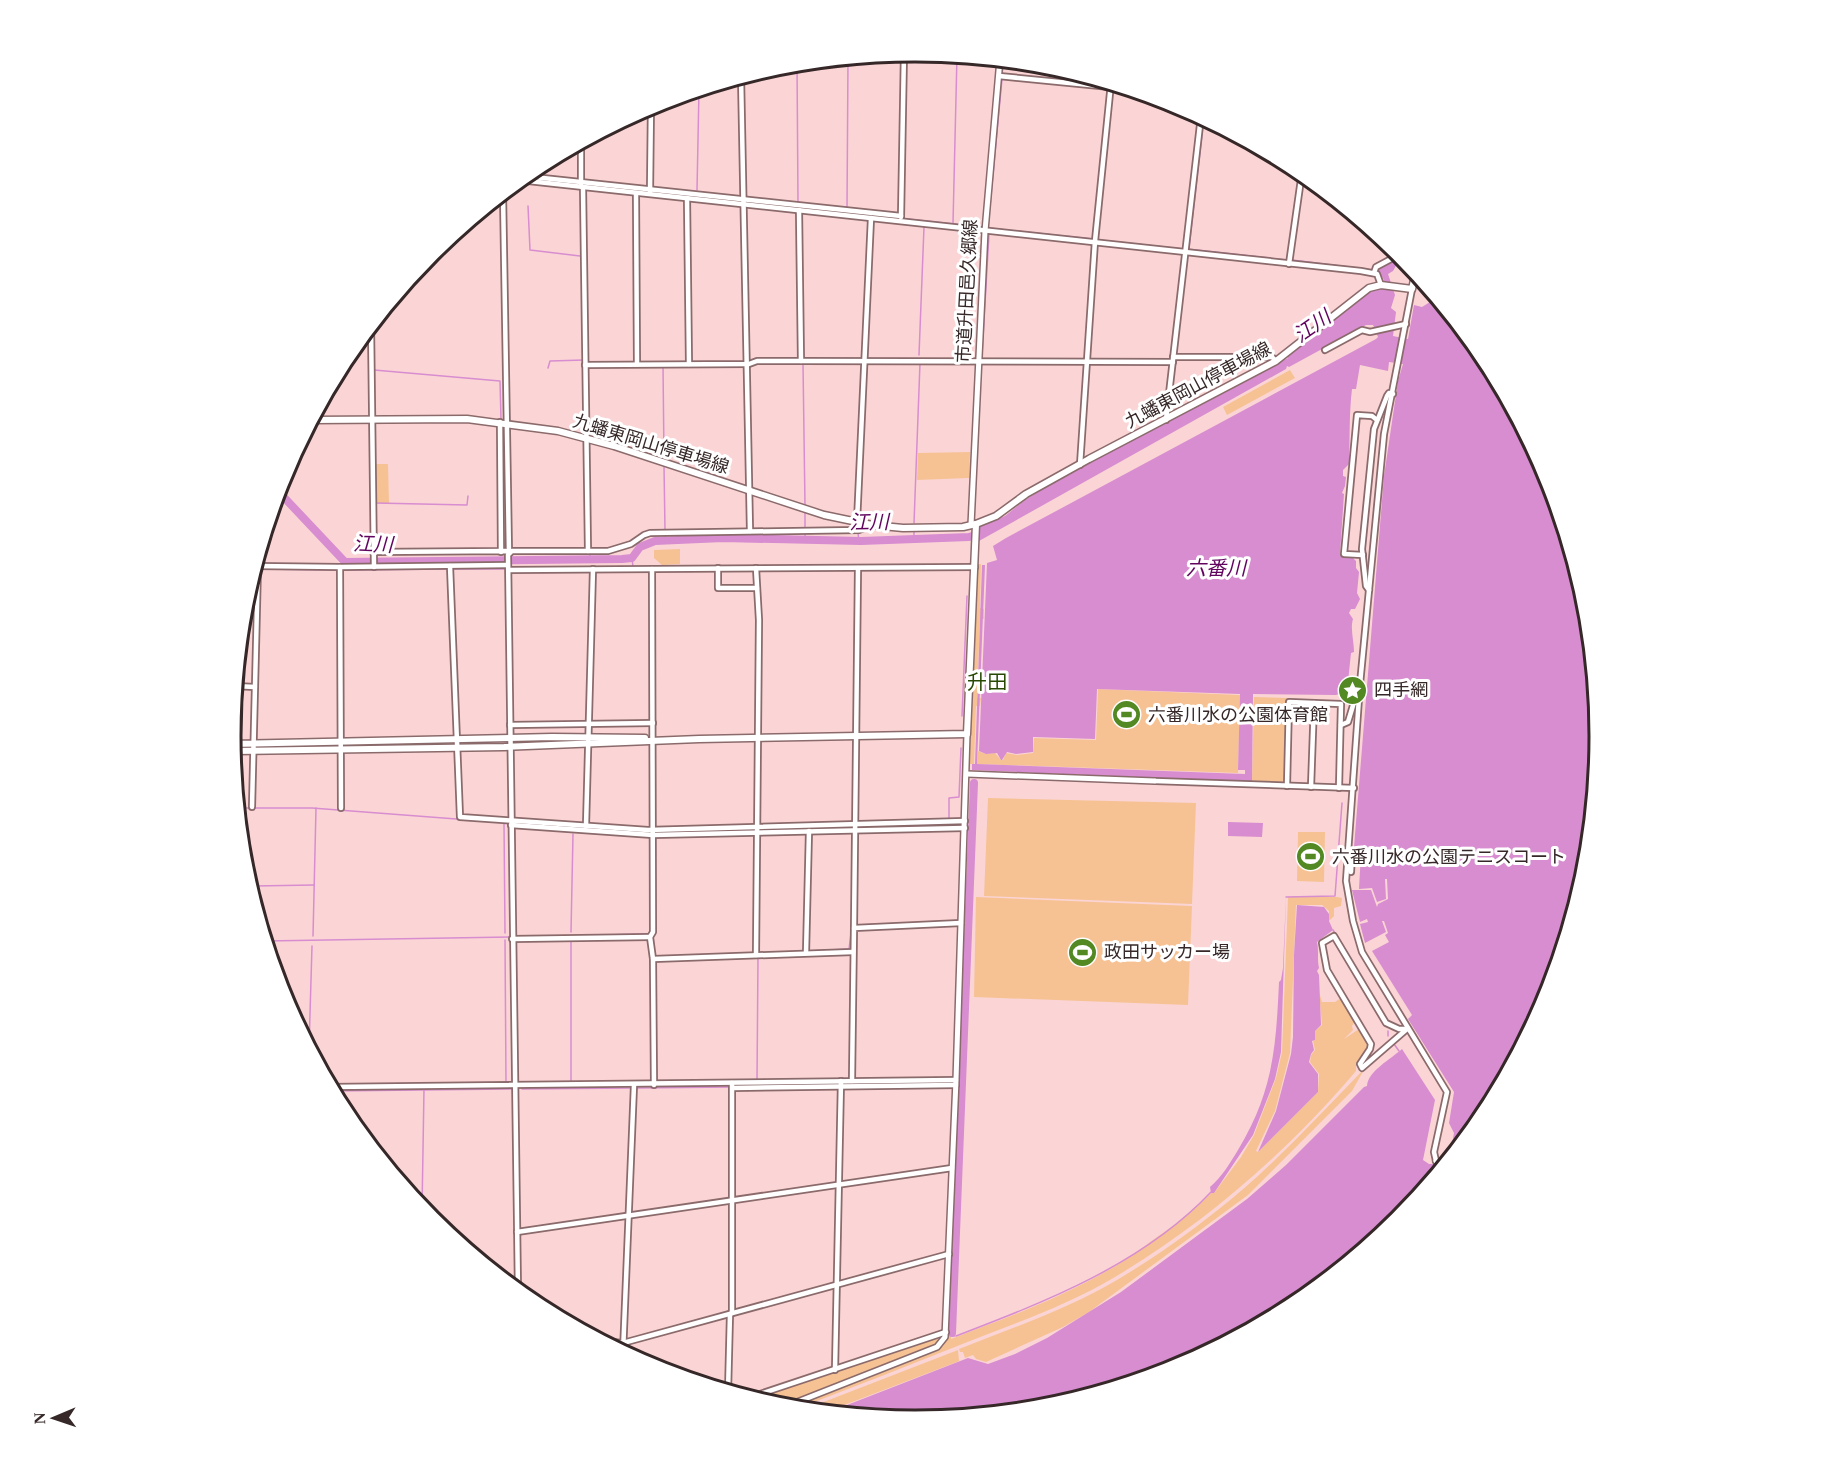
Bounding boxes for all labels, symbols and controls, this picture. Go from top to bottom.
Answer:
street label: 市道升田邑久郷線 [953,219,981,363]
water label: 江川 [1289,304,1336,346]
street label: 九蟠東岡山停車場線 [1122,338,1274,432]
street label: 九蟠東岡山停車場線 [571,411,731,477]
water label: 江川 [849,511,891,533]
water label: 江川 [353,532,395,556]
water label: 六番川 [1186,557,1248,579]
district label: 升田 [967,671,1007,693]
place icon: 四手網 [1337,674,1369,706]
place label: 四手網 [1374,680,1428,700]
sports icon: 六番川水の公園体育館 [1111,699,1143,731]
place label: 六番川水の公園体育館 [1148,705,1328,725]
sports icon: 六番川水の公園テニスコート [1295,841,1327,873]
place label: 六番川水の公園テニスコート [1332,847,1566,867]
sports icon: 政田サッカー場 [1067,936,1099,968]
place label: 政田サッカー場 [1104,942,1230,962]
north arrow [24,1388,84,1448]
text: N [31,1412,48,1425]

